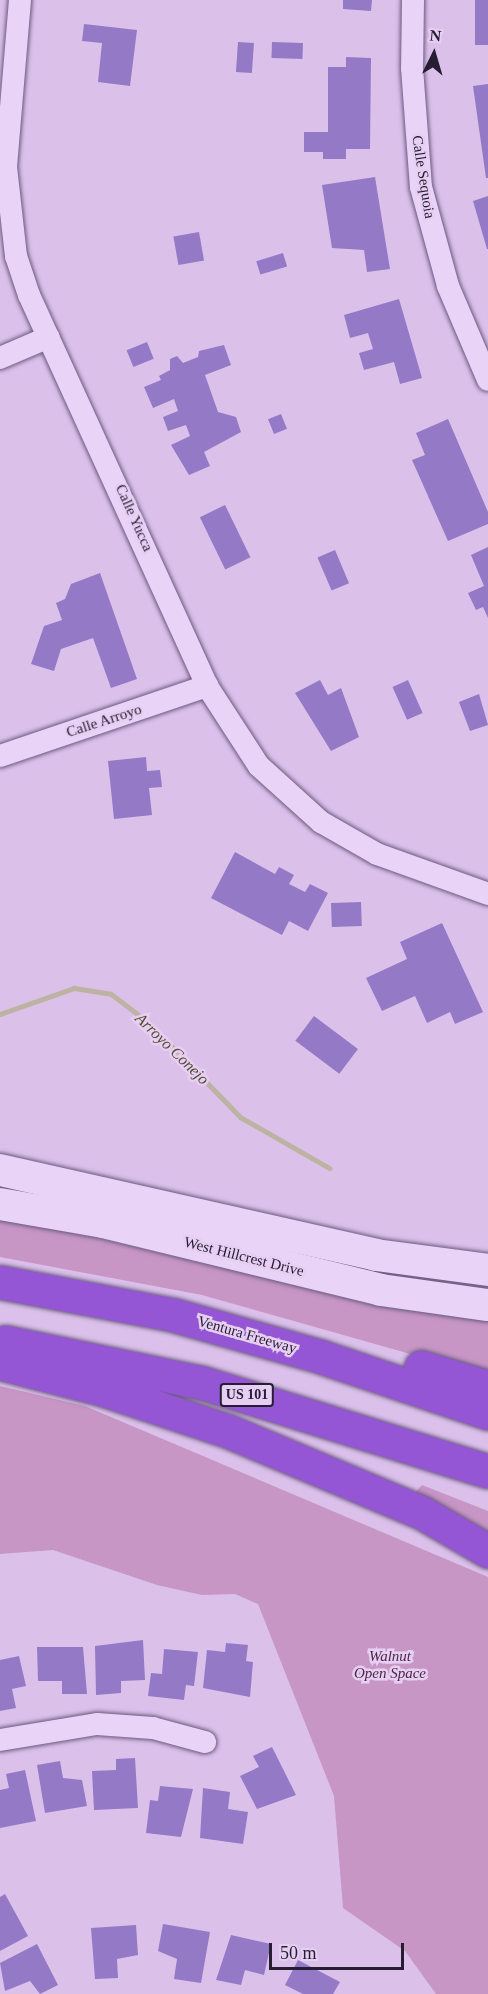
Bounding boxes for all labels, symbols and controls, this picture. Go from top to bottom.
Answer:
north arrow [404,24,464,84]
text: N [429,27,442,45]
street label: Calle Sequoia [408,134,438,220]
street label: Calle Yucca [111,481,157,555]
street label: Calle Arroyo [64,700,144,742]
water label: Arroyo Conejo [131,1009,213,1089]
street label: West Hillcrest Drive [182,1233,306,1281]
street label: Ventura Freeway [195,1312,299,1358]
road number: US 101 [218,1384,276,1406]
park label: Walnut Open Space [354,1647,426,1682]
scale bar [272,1931,407,1969]
text: 50 m [280,1943,317,1963]

